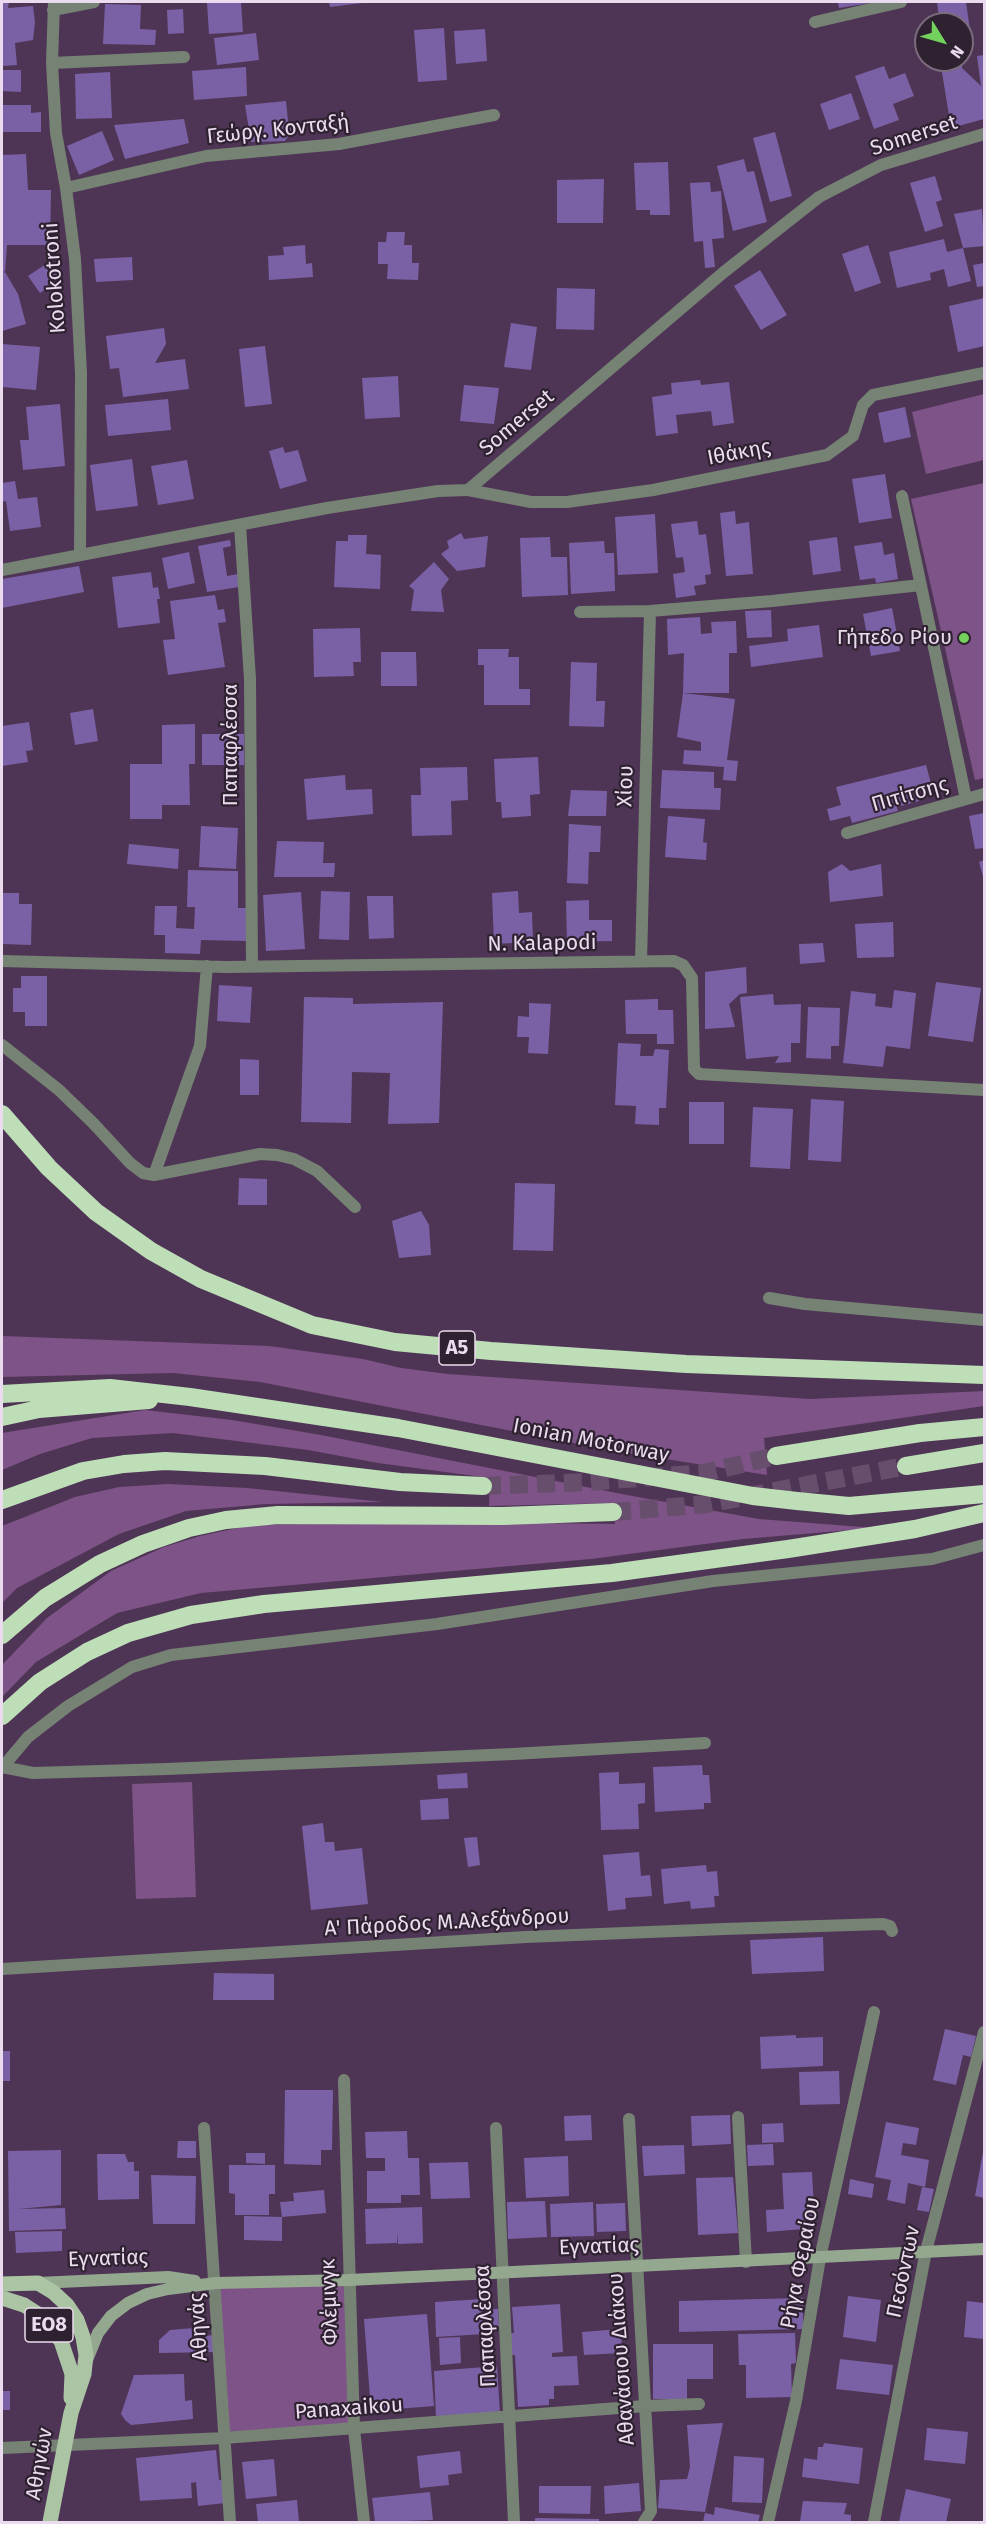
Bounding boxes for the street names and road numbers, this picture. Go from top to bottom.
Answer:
street label: Γεώργ. Κονταξή [206,110,350,150]
street label: Somerset [867,110,961,162]
street label: Kolokotroni [39,222,71,334]
street label: Somerset [475,384,559,462]
street label: Ιθάκης [705,435,773,471]
street label: Παπαφλέσσα [218,684,244,806]
street label: Χίου [613,765,639,807]
street label: Πιτίτσης [869,772,951,818]
street label: N. Kalapodi [487,930,597,958]
road number: Α5 [439,1331,475,1365]
street label: Ionian Motorway [511,1414,671,1468]
street label: Α' Πάροδος Μ.Αλεξάνδρου [324,1904,570,1942]
street label: Ρήγα Φεραίου [776,2195,826,2331]
street label: Πεσόντων [882,2224,926,2320]
street label: Εγνατίας [558,2233,640,2261]
street label: Εγνατίας [67,2245,149,2273]
street label: Φλέμινγκ [316,2258,344,2346]
street label: Παπαφλέσσα [470,2264,502,2388]
street label: Αθανάσιου Διάκου [603,2272,641,2446]
street label: Αθηνάς [185,2292,213,2362]
road number: ΕΟ8 [25,2308,73,2342]
street label: Panaxaikou [294,2393,404,2425]
street label: Αθηνών [21,2426,59,2502]

